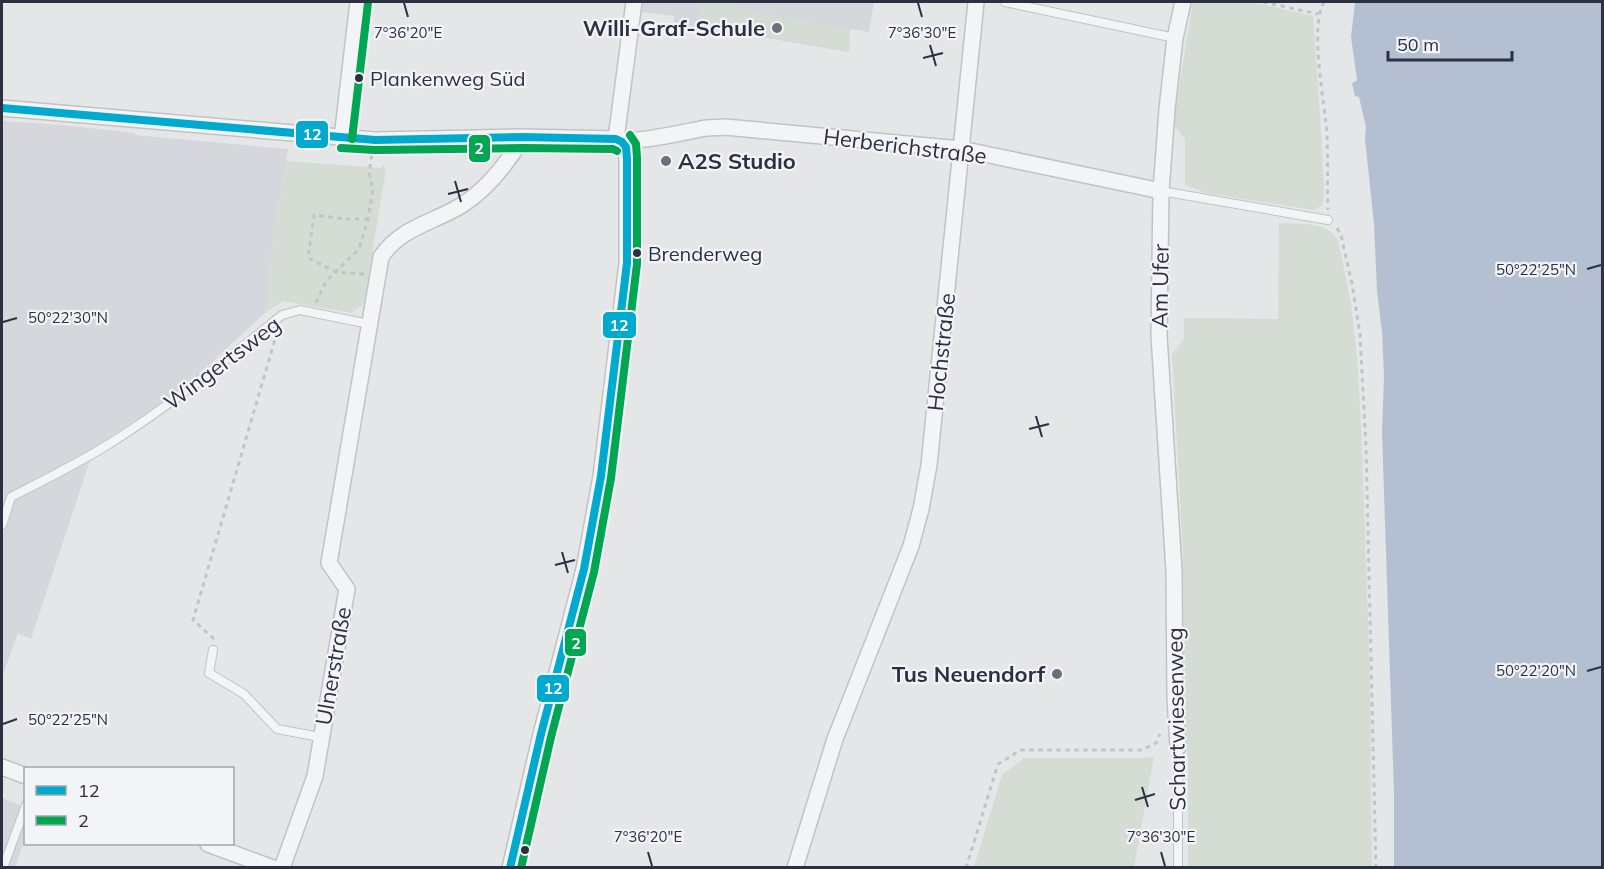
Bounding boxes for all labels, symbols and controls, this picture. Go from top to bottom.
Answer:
place label: Willi-Graf-Schule [583,14,765,42]
marker: Willi-Graf-Schule [770,21,784,35]
text: 7°36'20"E [374,23,442,42]
text: 7°36'30"E [888,23,956,42]
scale bar [1388,24,1512,62]
text: 50 m [1397,33,1439,56]
place label: Plankenweg Süd [370,66,525,91]
marker: Plankenweg Süd [353,72,365,84]
line badge: 12 [295,120,329,149]
street label: Herberichstraße [822,122,988,170]
text: 12 [302,124,322,144]
line badge: 2 [468,134,491,163]
text: 2 [474,138,484,158]
place label: A2S Studio [678,147,796,175]
marker: A2S Studio [659,154,673,168]
place label: Brenderweg [648,241,762,266]
street label: Am Ufer [1145,244,1175,328]
marker: Brenderweg [631,247,643,259]
text: 50°22'25"N [1496,260,1576,279]
street label: Hochstraße [921,292,961,412]
text: 50°22'30"N [28,308,108,327]
street label: Wingertsweg [158,310,286,416]
line badge: 12 [602,311,637,339]
text: 12 [609,315,629,335]
street label: Ulnerstraße [309,605,357,727]
street label: Schartwiesenweg [1160,627,1192,811]
line badge: 2 [564,628,587,657]
text: 2 [571,633,581,653]
place label: Tus Neuendorf [892,660,1046,688]
text: 50°22'20"N [1496,661,1576,680]
marker: Tus Neuendorf [1050,667,1064,681]
line badge: 12 [536,674,570,703]
text: 12 [543,678,563,698]
text: 50°22'25"N [28,710,108,729]
legend [24,767,234,845]
text: 12 [78,779,100,802]
text: 2 [78,809,89,832]
text: 7°36'20"E [614,827,682,846]
text: 7°36'30"E [1127,827,1195,846]
unlabelled marker [519,844,531,856]

